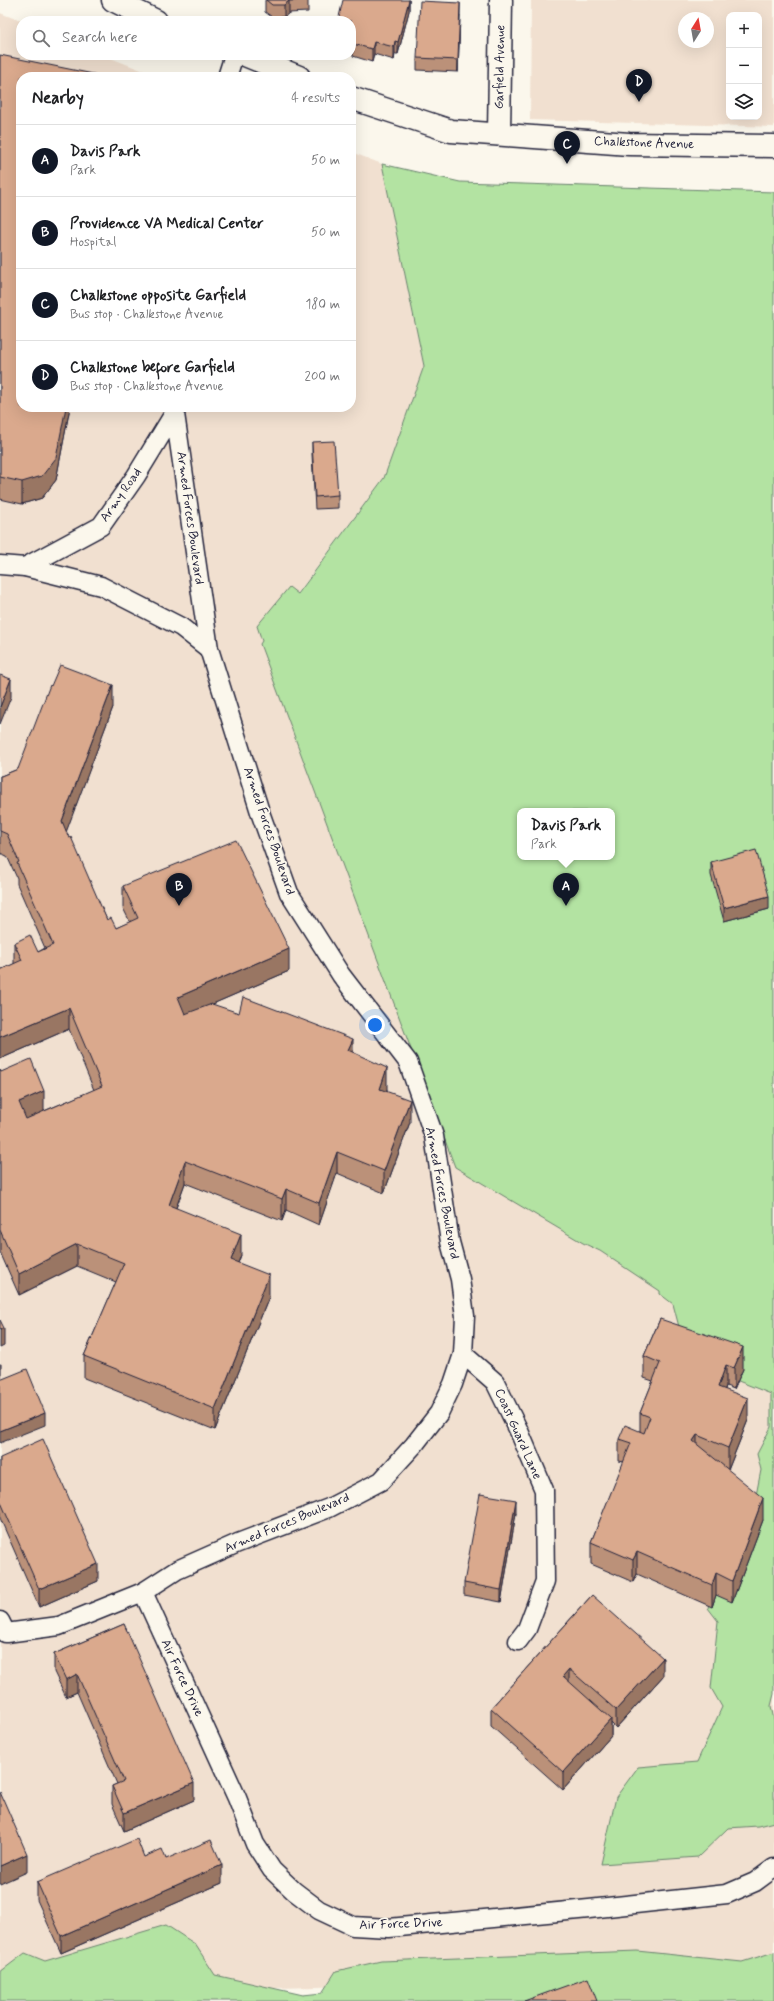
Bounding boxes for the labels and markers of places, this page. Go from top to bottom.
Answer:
pin: D [626,69,652,102]
pin: C [554,131,580,164]
pin: B [166,873,192,906]
pin: A [553,873,579,906]

